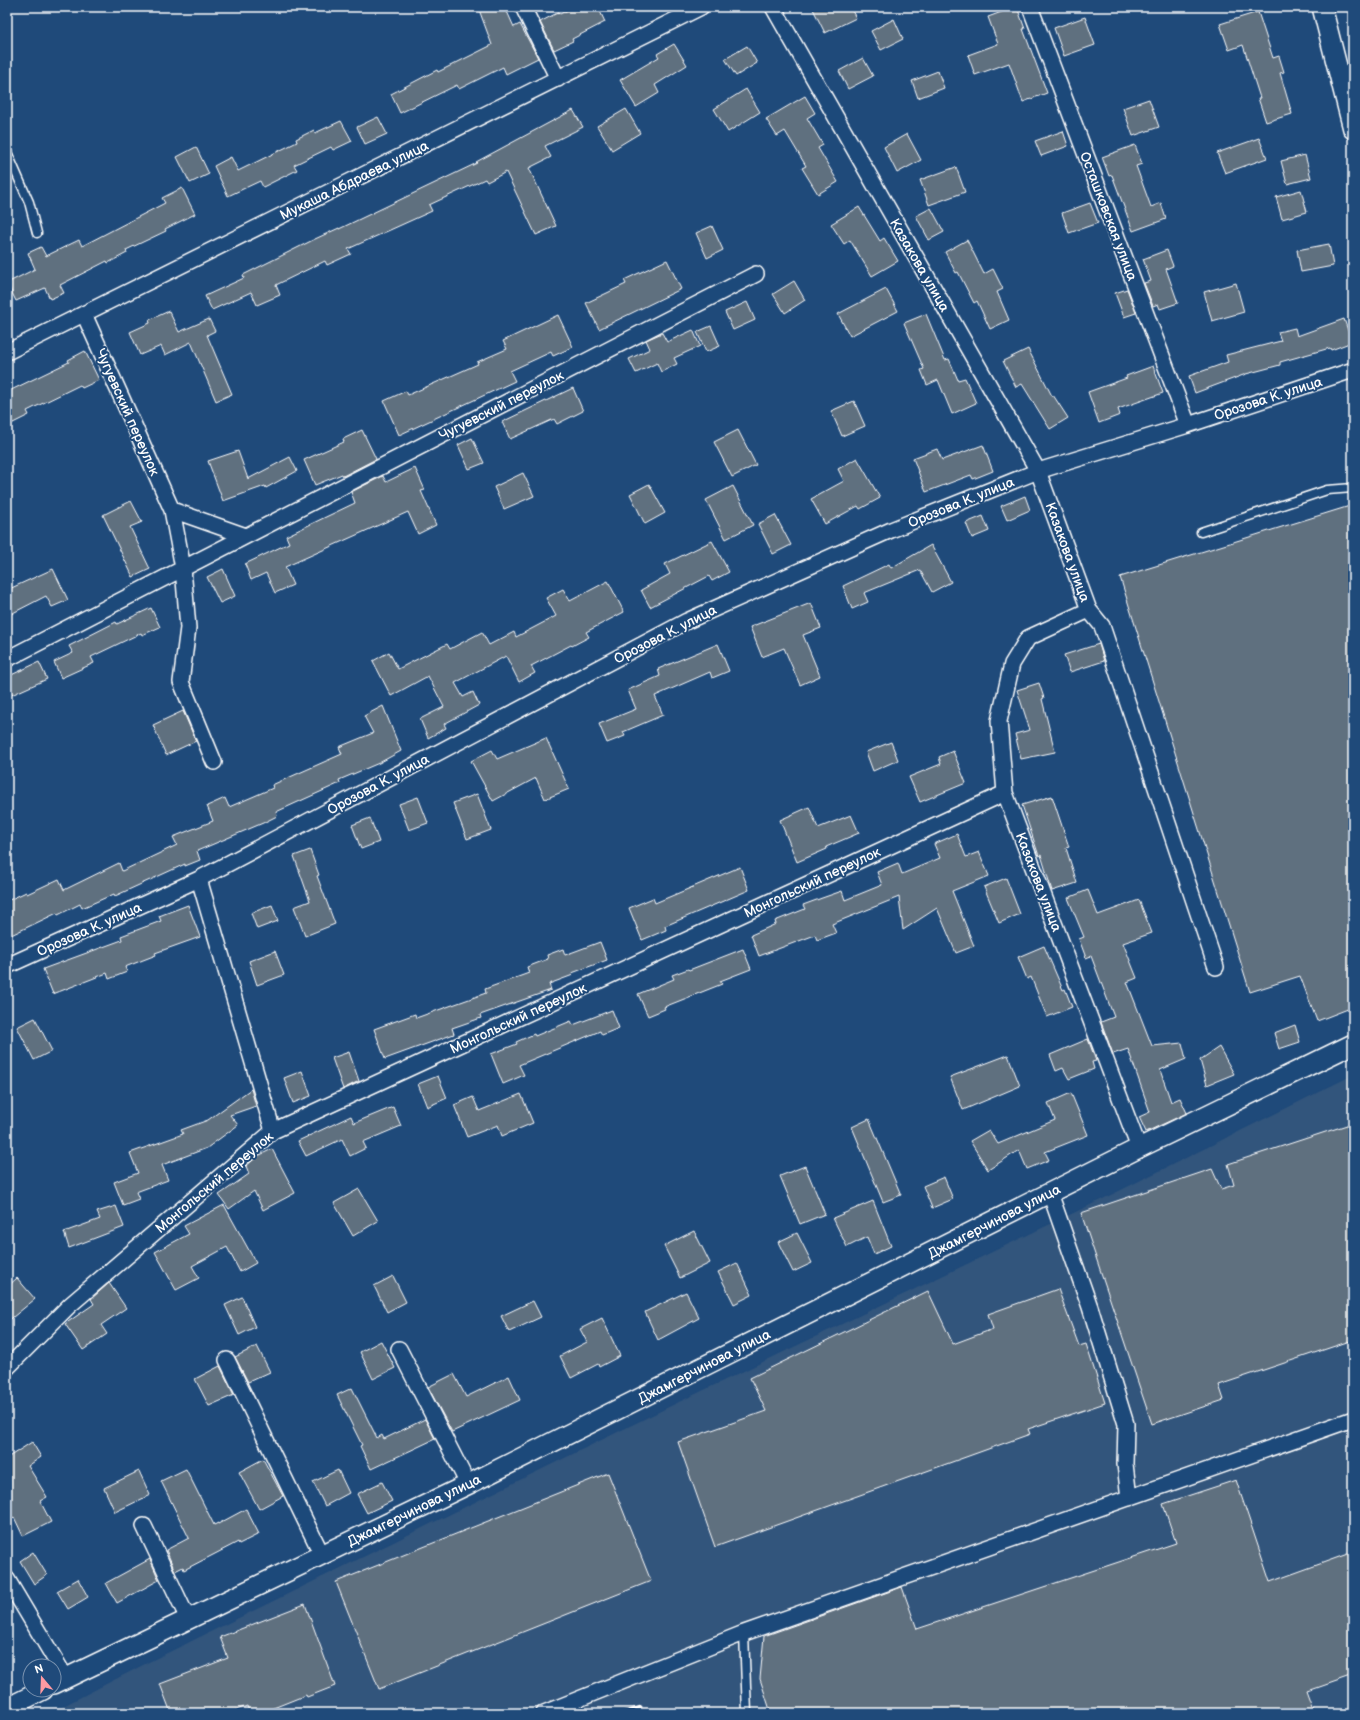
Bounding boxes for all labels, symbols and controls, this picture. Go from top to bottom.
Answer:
street label: Мукаша Абдраева улица [277,137,432,224]
street label: Осташковская улица [1076,149,1141,284]
street label: Казакова улица [886,216,954,316]
street label: Чугуевский переулок [92,346,163,479]
street label: Чугуевский переулок [436,366,567,444]
street label: Орозова К. улица [1212,373,1325,424]
street label: Орозова К. улица [906,473,1017,531]
street label: Казакова улица [1042,500,1094,605]
street label: Орозова К. улица [611,601,720,668]
street label: Орозова К. улица [324,750,433,818]
street label: Казакова улица [1012,830,1066,935]
street label: Монгольский переулок [741,843,884,922]
street label: Орозова К. улица [34,898,145,960]
street label: Монгольский переулок [447,979,590,1058]
street label: Монгольский переулок [152,1128,277,1237]
street label: Джамгерчинова улица [925,1180,1064,1262]
street label: Джамгерчинова улица [635,1325,774,1407]
street label: Джамгерчинова улица [345,1470,484,1550]
north arrow [22,1658,62,1698]
text: N [33,1662,45,1677]

